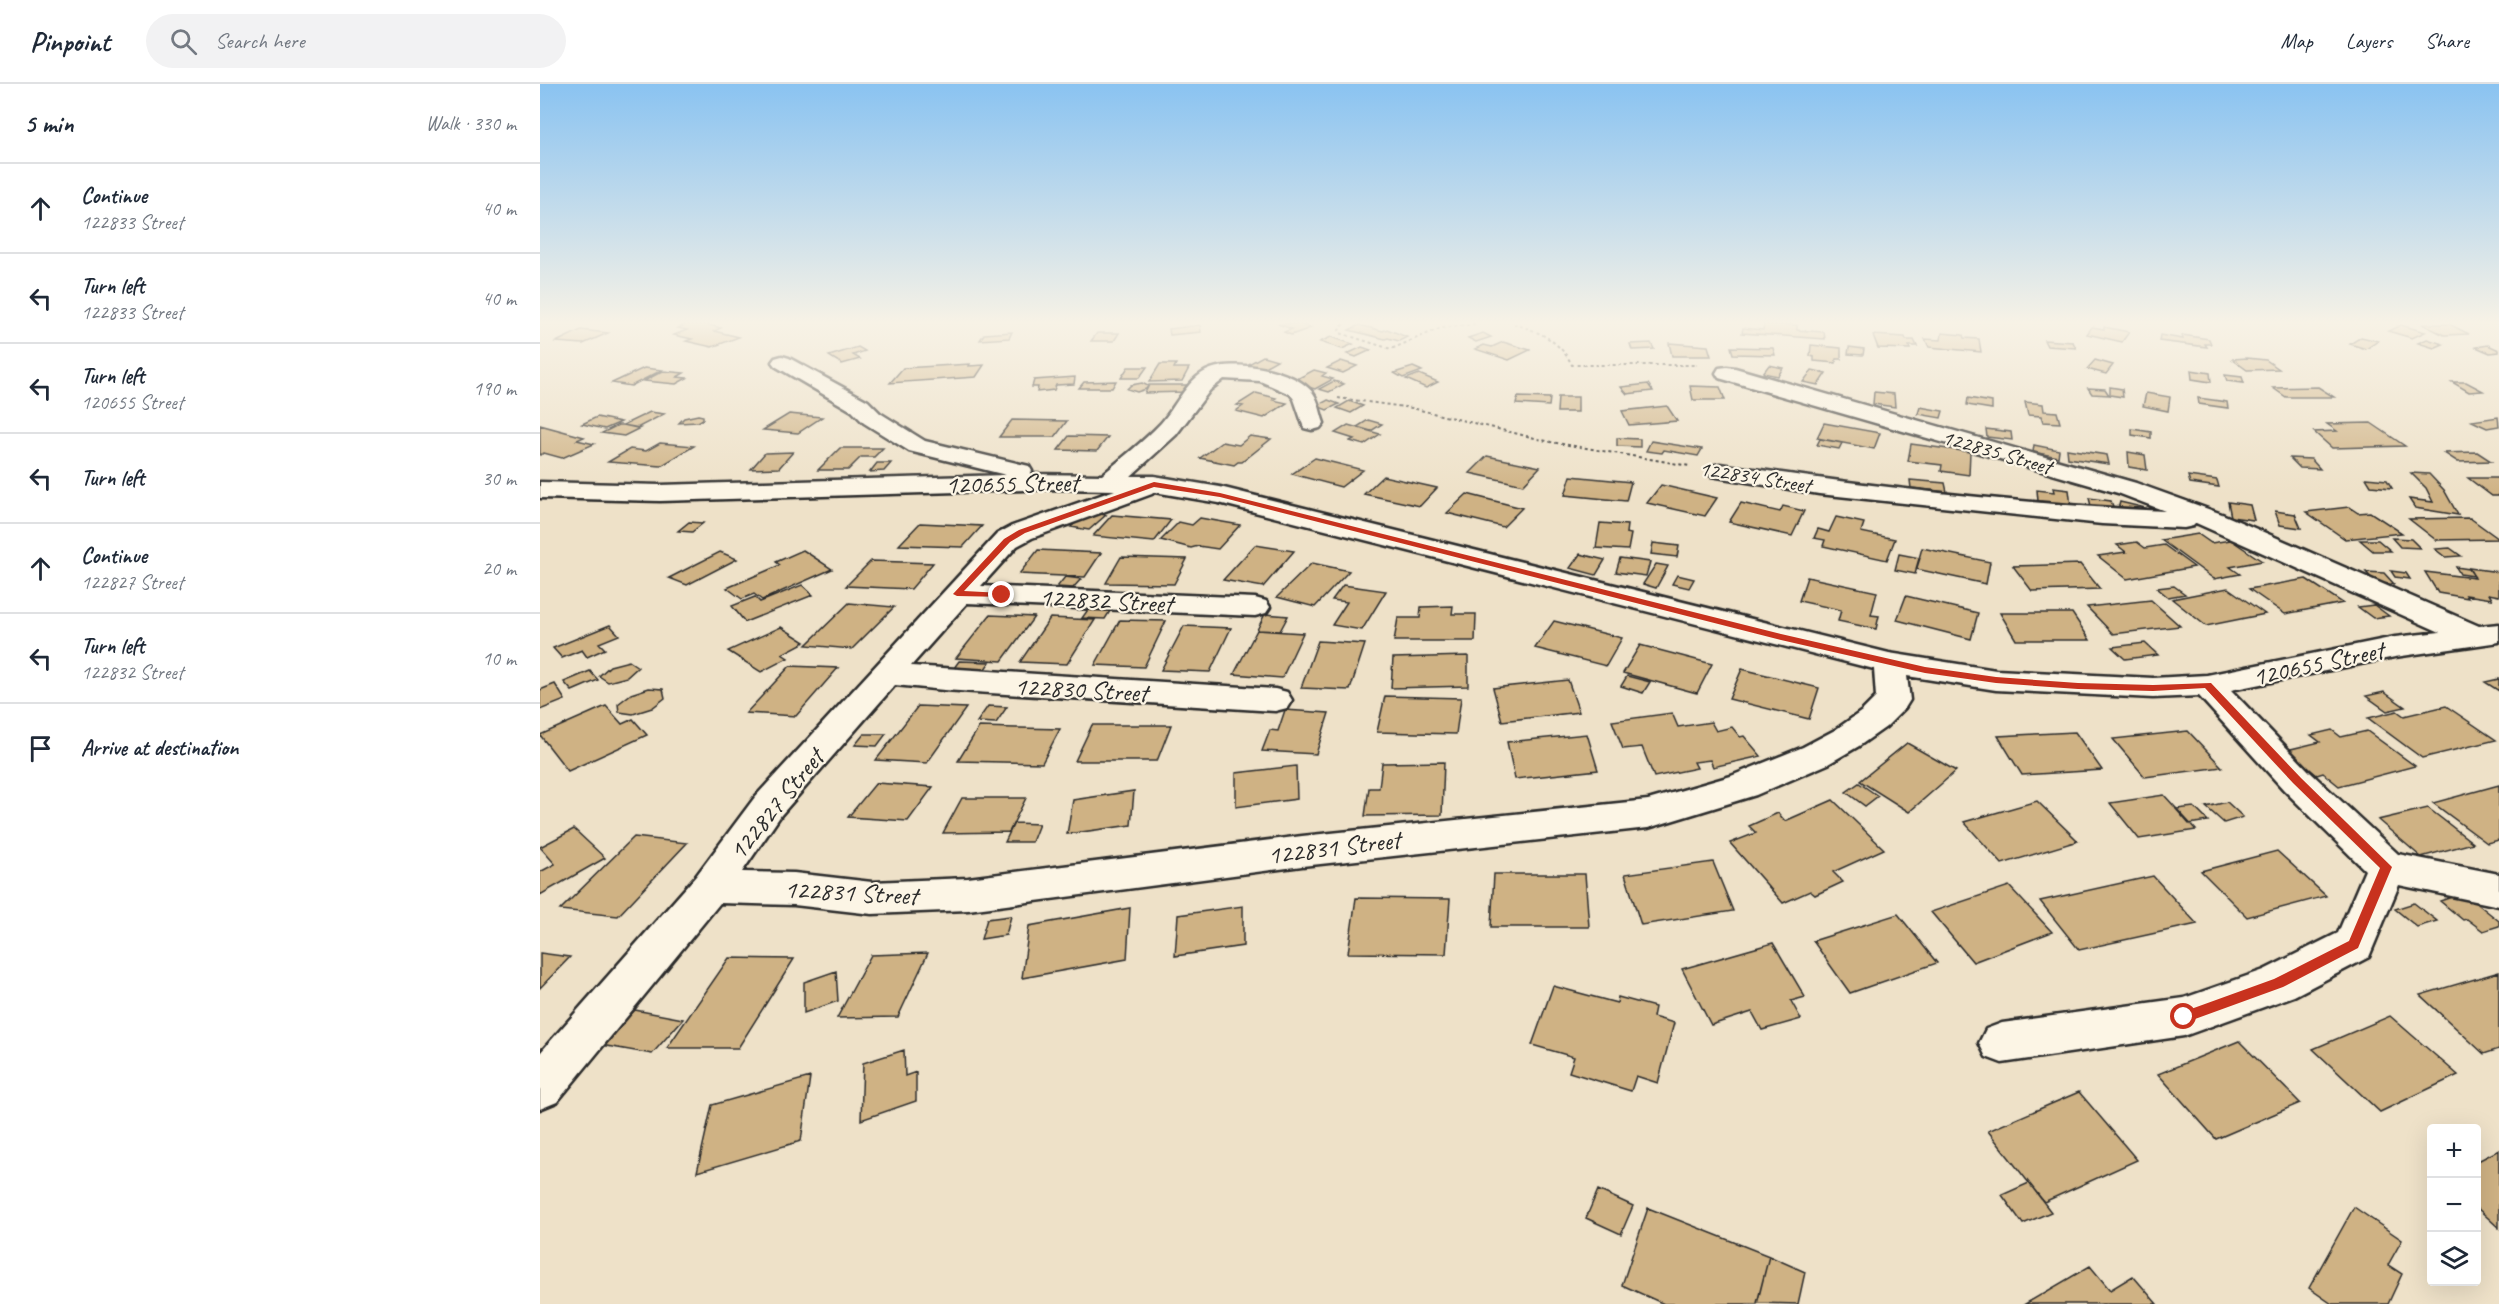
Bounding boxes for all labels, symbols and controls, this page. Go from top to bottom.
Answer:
search box [146,14,566,68]
text: Pinpoint [30,24,110,59]
icon: search [167,25,200,58]
text: Search here [215,27,305,55]
text: Map [2280,28,2313,54]
text: Layers [2346,28,2392,54]
text: Share [2425,28,2469,54]
text: 5 min [24,107,73,140]
text: Walk · 330 m [426,111,516,136]
text: Continue [81,182,147,210]
icon: ahead [24,192,57,225]
text: 40 m [482,196,516,221]
text: 122833 Street [81,210,183,235]
text: Turn left [81,272,145,300]
icon: left [24,282,57,315]
text: 40 m [482,286,516,311]
text: 122833 Street [81,300,183,325]
text: Turn left [81,362,145,390]
icon: left [24,372,57,405]
text: 190 m [473,376,516,401]
text: 120655 Street [81,390,183,415]
street label: 122835 Street [1939,423,2057,482]
street label: 122834 Street [1697,454,1815,500]
icon: left [24,462,57,495]
text: Turn left [81,464,145,492]
text: 30 m [482,466,516,491]
street label: 120655 Street [945,466,1082,501]
text: Continue [81,542,147,570]
icon: ahead [24,552,57,585]
text: 20 m [482,556,516,581]
text: 122827 Street [81,570,183,595]
route end [988,581,1014,607]
street label: 122832 Street [1039,581,1177,621]
text: Turn left [81,632,145,660]
street label: 120655 Street [2250,633,2390,693]
icon: left [24,642,57,675]
text: 10 m [482,646,516,671]
text: 122832 Street [81,660,183,685]
street label: 122830 Street [1014,670,1152,710]
icon: arrive [24,732,57,765]
text: Arrive at destination [81,734,238,762]
street label: 122827 Street [722,740,833,866]
street label: 122831 Street [1266,823,1406,872]
street label: 122831 Street [784,873,922,913]
route start [2170,1003,2196,1029]
map controls [2427,1124,2481,1286]
button: + [2427,1124,2481,1178]
button: − [2427,1178,2481,1232]
button: layers [2427,1232,2481,1286]

